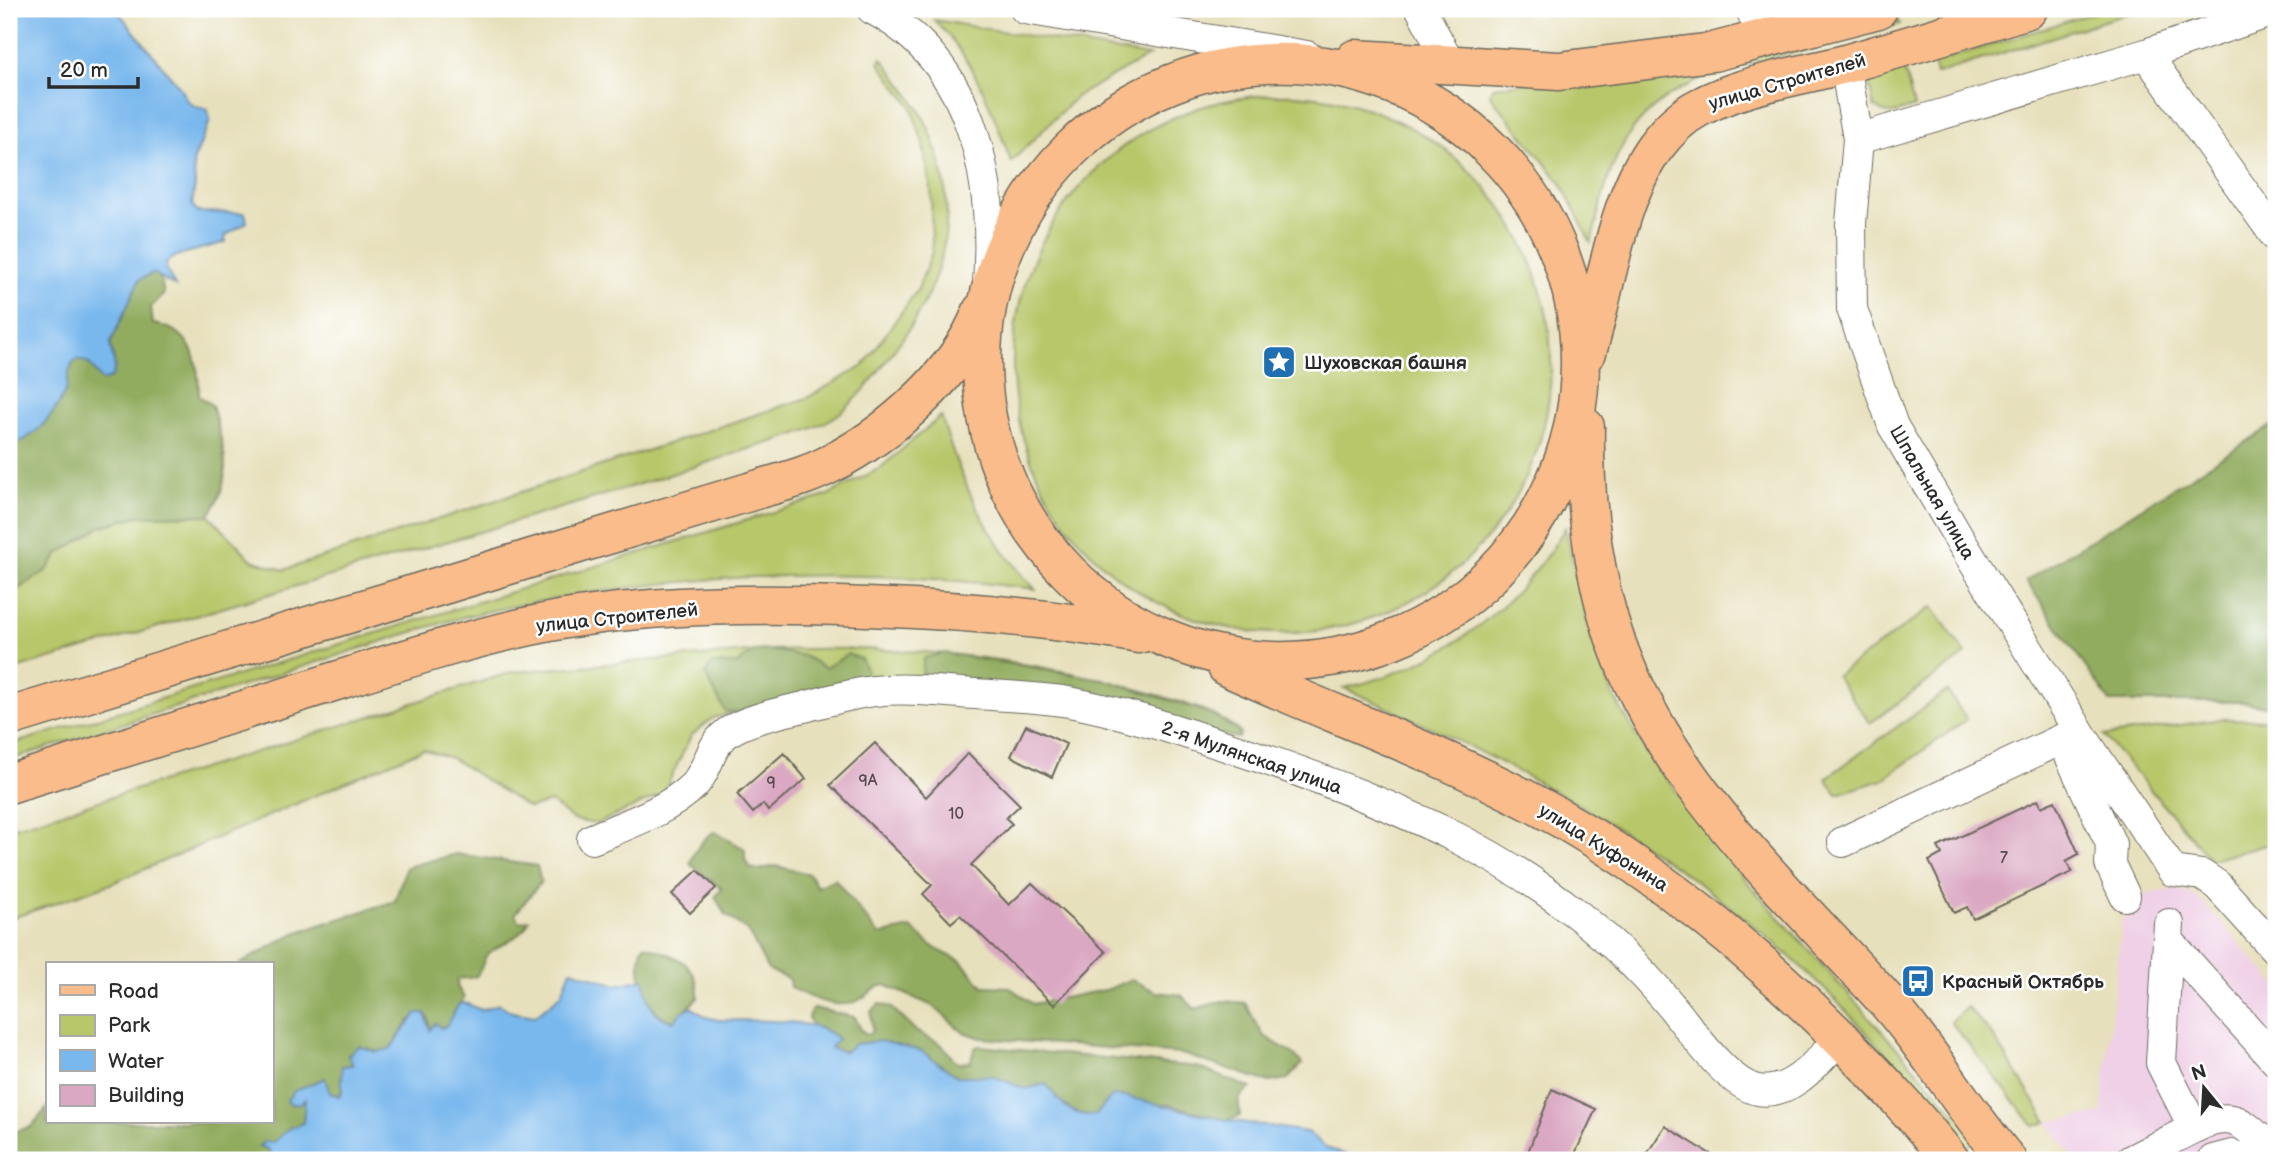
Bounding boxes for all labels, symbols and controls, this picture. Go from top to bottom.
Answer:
scale bar [49,46,138,90]
street label: улица Строителей [1706,49,1869,116]
text: 20 m [60,58,108,83]
place icon: Шуховская башня [1260,343,1298,381]
place label: Шуховская башня [1304,352,1467,375]
street label: Шпальная улица [1884,422,1979,564]
street label: улица Строителей [535,599,699,638]
street label: 2-я Мулянская улица [1158,717,1345,800]
house number: 9А [859,772,878,791]
house number: 9 [766,774,776,793]
street label: улица Куфонина [1534,799,1672,897]
house number: 10 [948,805,964,824]
house number: 7 [2000,849,2008,868]
legend [46,962,273,1124]
bus stop icon: Красный Октябрь [1899,962,1937,1000]
place label: Красный Октябрь [1942,971,2104,994]
text: Road [108,979,159,1004]
text: Park [108,1013,151,1038]
text: Water [108,1049,164,1074]
north arrow [2170,1054,2240,1124]
text: N [2189,1060,2210,1086]
text: Building [108,1083,184,1108]

